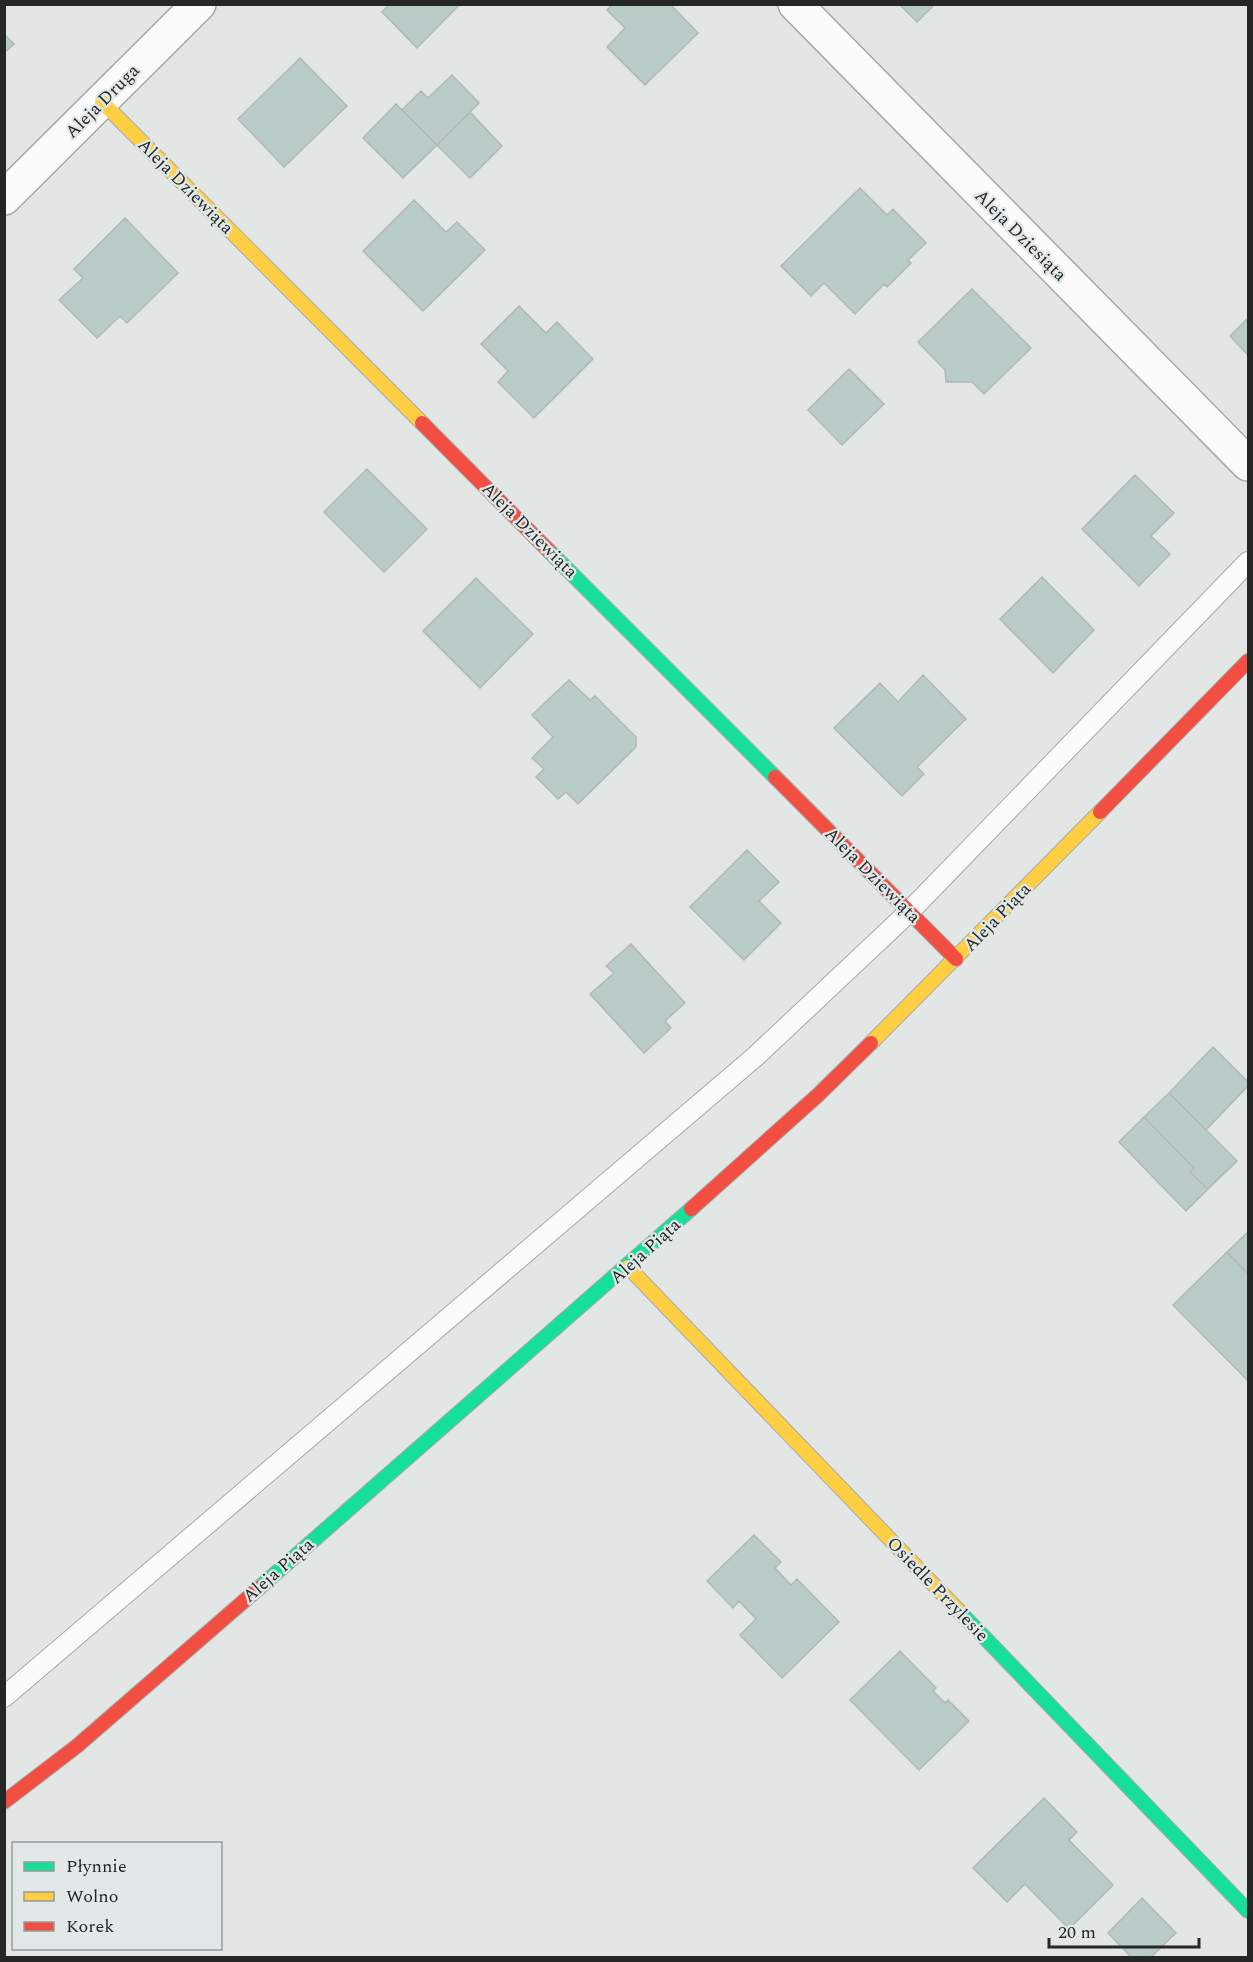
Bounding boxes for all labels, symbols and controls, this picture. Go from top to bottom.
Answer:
street label: Aleja Druga [59,58,146,145]
street label: Aleja Dziewiąta [131,132,240,241]
street label: Aleja Dziesiąta [968,183,1073,288]
street label: Aleja Dziewiąta [475,476,584,585]
street label: Aleja Dziewiąta [818,821,927,930]
street label: Aleja Piąta [957,876,1038,958]
street label: Aleja Piąta [604,1212,687,1291]
street label: Aleja Piąta [236,1531,320,1609]
street label: Osiedle Przylesie [880,1531,995,1648]
legend [12,1842,222,1950]
text: Płynnie [66,1853,127,1880]
text: Wolno [66,1883,119,1910]
scale bar [1049,1911,1199,1949]
text: Korek [66,1913,114,1940]
text: 20 m [1058,1919,1096,1946]

